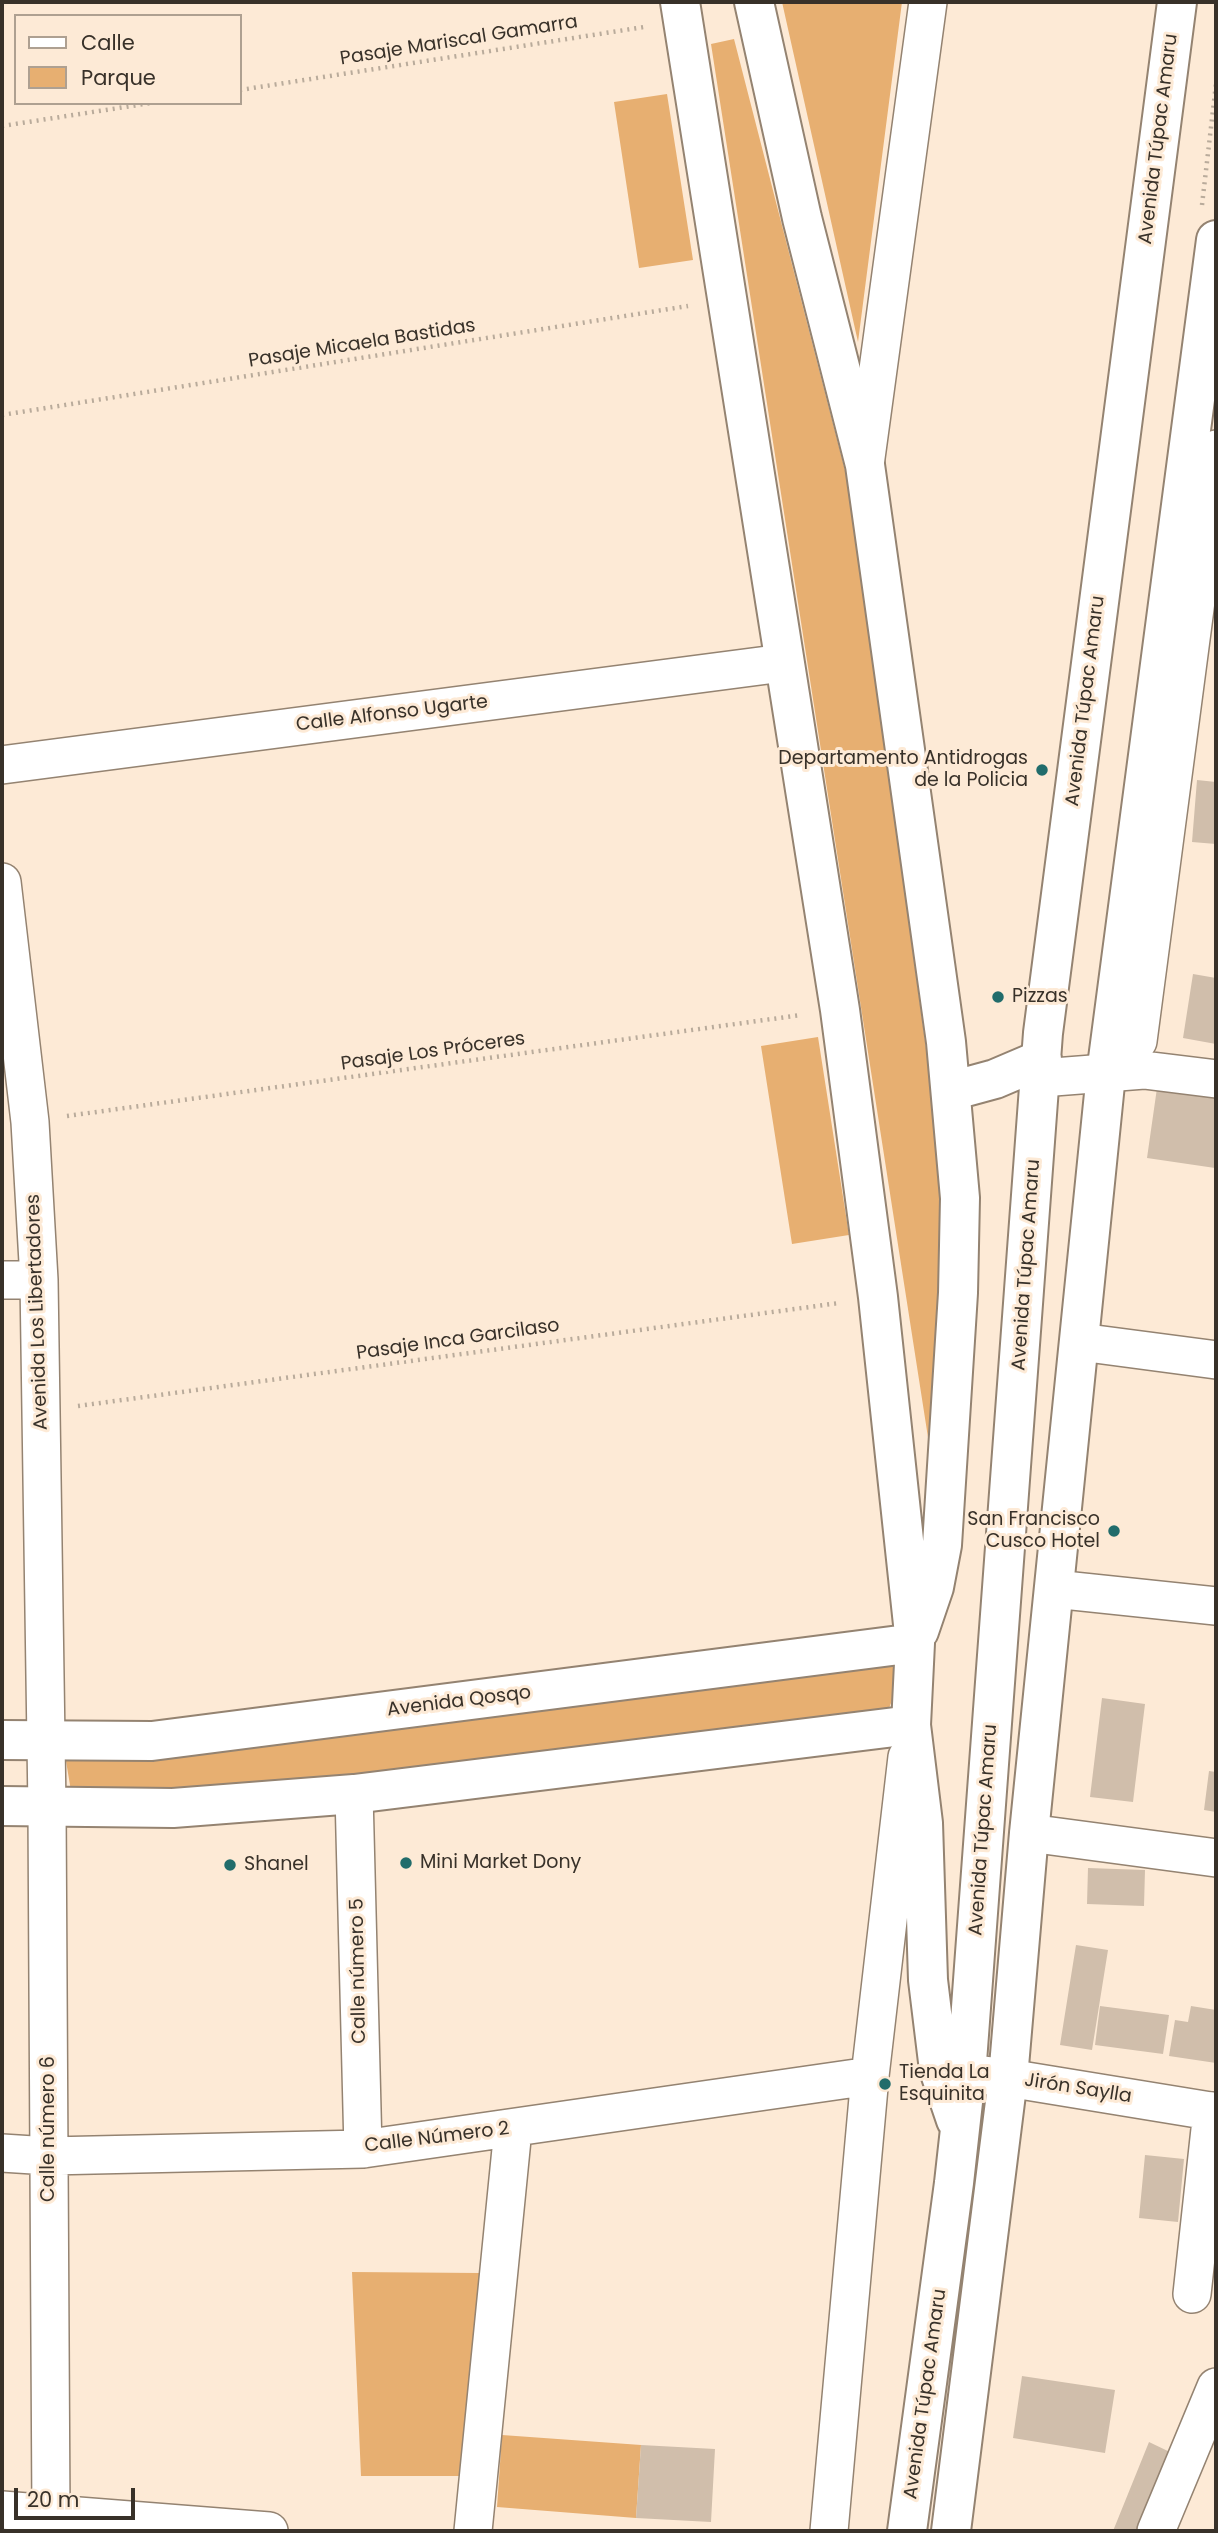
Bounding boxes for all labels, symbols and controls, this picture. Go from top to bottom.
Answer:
street label: Pasaje Mariscal Gamarra [339,11,579,71]
legend [14,14,242,105]
text: Calle [81,28,135,57]
street label: Avenida Túpac Amaru [1135,32,1183,246]
text: Parque [81,63,156,92]
street label: Pasaje Micaela Bastidas [247,315,477,373]
street label: Avenida Túpac Amaru [1062,594,1110,808]
street label: Calle Alfonso Ugarte [295,691,489,737]
place label: Departamento Antidrogas de la Policia [778,748,1028,792]
marker: Departamento Antidrogas de la Policia [1034,762,1050,778]
place label: Pizzas [1012,986,1068,1008]
marker: Pizzas [990,989,1006,1005]
street label: Pasaje Los Próceres [339,1028,527,1076]
street label: Avenida Túpac Amaru [1008,1158,1046,1372]
street label: Avenida Los Libertadores [22,1194,54,1430]
street label: Pasaje Inca Garcilaso [355,1314,561,1366]
place label: San Francisco Cusco Hotel [967,1509,1100,1553]
marker: San Francisco Cusco Hotel [1106,1523,1122,1539]
street label: Avenida Qosqo [386,1682,532,1722]
street label: Avenida Túpac Amaru [965,1723,1003,1937]
place label: Mini Market Dony [420,1852,581,1874]
place label: Shanel [244,1854,309,1876]
marker: Mini Market Dony [398,1855,414,1871]
marker: Shanel [222,1857,238,1873]
street label: Calle número 5 [346,1898,372,2044]
street label: Calle número 6 [38,2056,60,2202]
place label: Tienda La Esquinita [899,2062,990,2106]
street label: Jirón Saylla [1023,2069,1133,2109]
marker: Tienda La Esquinita [877,2076,893,2092]
street label: Calle Número 2 [363,2118,511,2158]
street label: Avenida Túpac Amaru [900,2287,952,2501]
scale bar [18,2474,138,2518]
text: 20 m [27,2485,80,2514]

